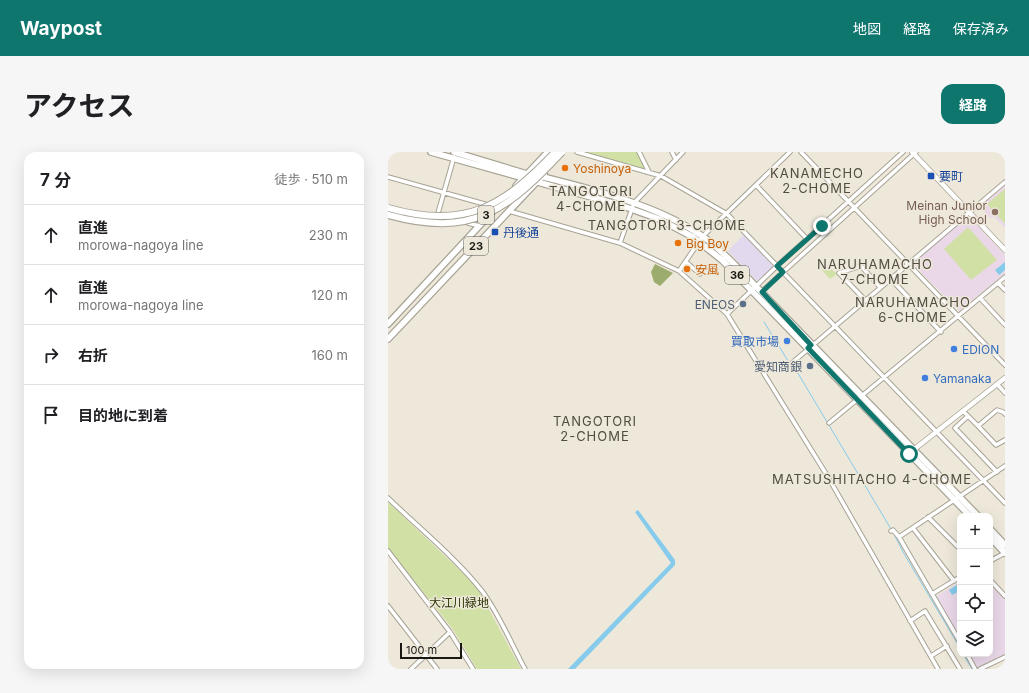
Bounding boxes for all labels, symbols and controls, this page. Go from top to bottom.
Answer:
text: Waypost [20,17,102,40]
text: 地図 [853,20,881,37]
text: 経路 [903,20,931,37]
text: 保存済み [953,20,1009,37]
button: 経路 [941,84,1005,124]
text: アクセス [24,89,135,123]
place label: Yoshinoya [573,161,631,176]
marker: Yoshinoya [560,163,570,173]
district label: KANAMECHO 2-CHOME [770,165,864,196]
place label: 要町 [939,169,963,184]
text: 7 分 [40,170,71,190]
text: 徒歩 · 510 m [275,171,348,187]
marker: 要町 [926,171,936,181]
district label: TANGOTORI 4-CHOME [549,183,633,214]
place label: Meinan Junior High School [906,198,987,227]
road number: 3 [478,206,494,224]
marker: Meinan Junior High School [990,207,1000,217]
district label: TANGOTORI 3-CHOME [588,217,746,233]
route end [813,217,831,235]
text: 直進 [78,218,108,237]
icon: ahead [40,224,62,246]
place label: 丹後通 [503,225,539,240]
text: 230 m [309,227,348,243]
marker: 丹後通 [490,227,500,237]
place label: Big Boy [686,236,729,251]
text: morowa-nagoya line [78,237,204,253]
road number: 23 [464,237,488,255]
marker: Big Boy [673,238,683,248]
district label: NARUHAMACHO 7-CHOME [817,256,933,287]
place label: 安風 [695,262,719,277]
marker: 安風 [682,264,692,274]
road number: 36 [725,266,749,284]
text: 直進 [78,278,108,297]
icon: ahead [40,284,62,306]
text: 120 m [312,287,348,303]
district label: NARUHAMACHO 6-CHOME [855,294,971,325]
text: morowa-nagoya line [78,297,204,313]
place label: ENEOS [695,297,735,312]
marker: ENEOS [738,299,748,309]
place label: 買取市場 [731,334,779,349]
marker: 買取市場 [782,336,792,346]
place label: EDION [962,342,999,357]
icon: right [40,344,62,366]
marker: EDION [949,344,959,354]
text: 右折 [78,346,108,365]
text: 160 m [311,347,348,363]
place label: 愛知商銀 [754,359,802,374]
marker: 愛知商銀 [805,361,815,371]
place label: Yamanaka [933,371,991,386]
marker: Yamanaka [920,373,930,383]
icon: arrive [40,404,62,426]
text: 目的地に到着 [78,406,168,425]
district label: TANGOTORI 2-CHOME [553,413,637,444]
route start [900,445,918,463]
district label: MATSUSHITACHO 4-CHOME [772,471,972,487]
map controls [957,513,993,657]
button: + [957,513,993,549]
button: − [957,549,993,585]
button: locate [957,585,993,621]
park label: 大江川緑地 [429,595,489,610]
button: layers [957,621,993,657]
scale bar [400,641,462,660]
text: 100 m [406,643,437,657]

